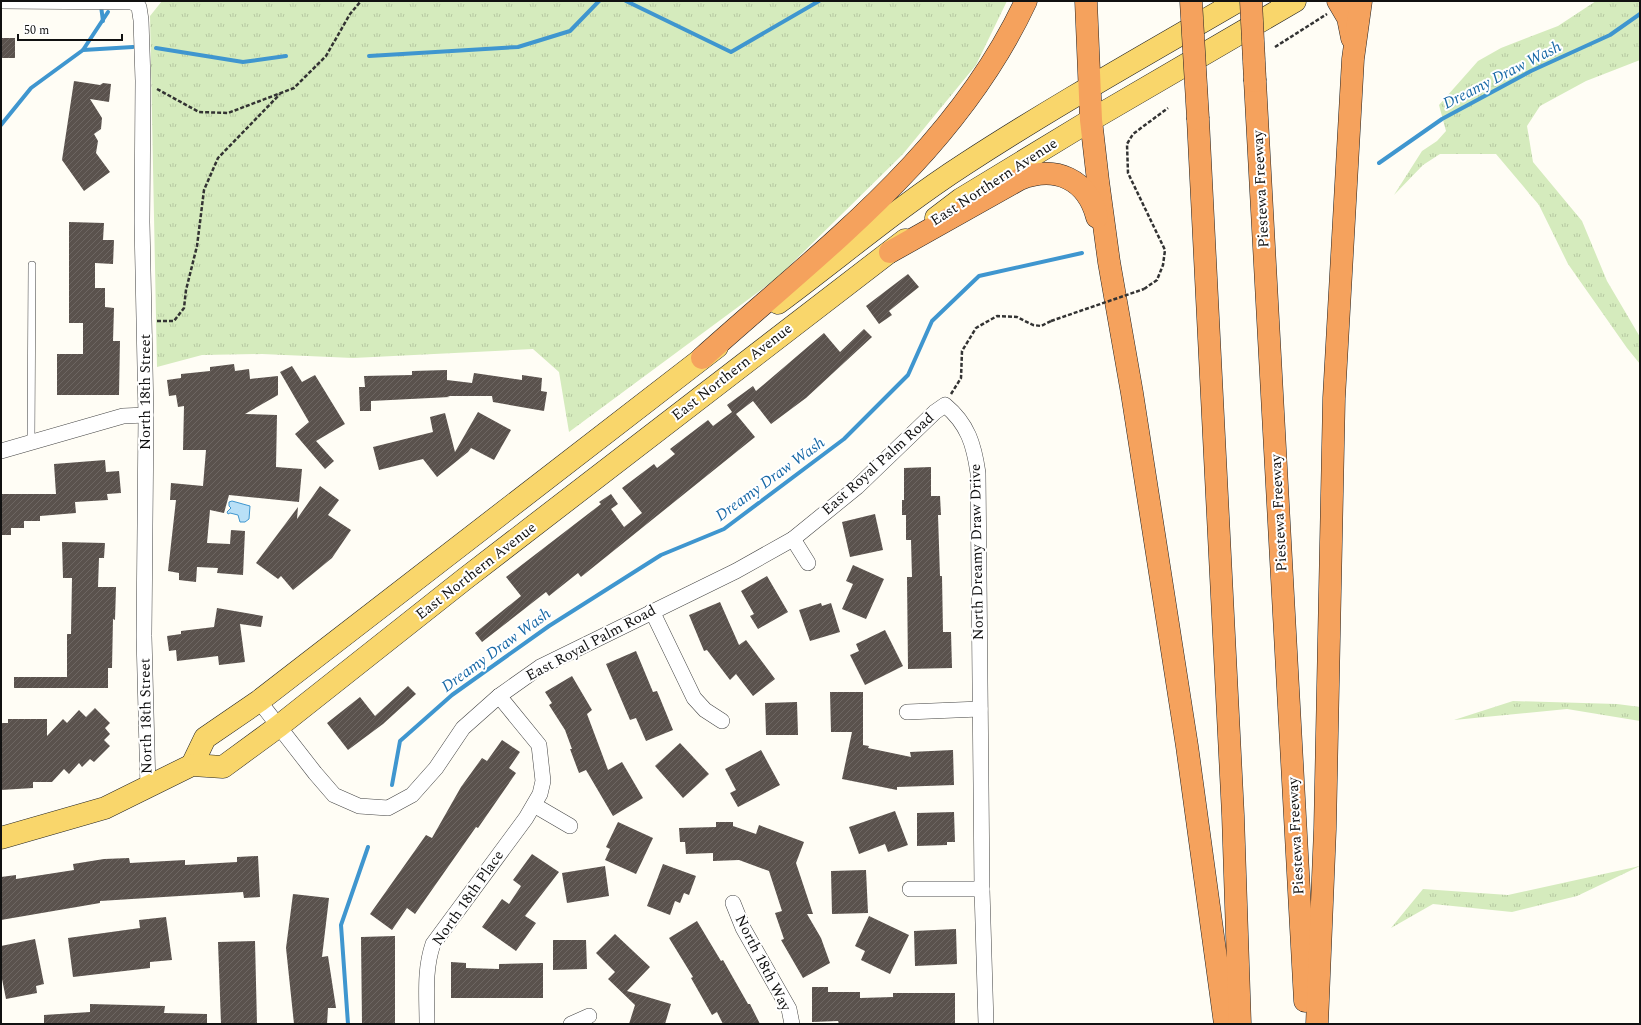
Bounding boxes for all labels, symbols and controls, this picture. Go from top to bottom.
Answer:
scale bar [18,16,122,42]
text: 50 m [24,21,49,40]
water label: Dreamy Draw Wash [1438,35,1566,115]
street label: Piestewa Freeway [1246,129,1276,248]
street label: East Northern Avenue [926,132,1062,232]
street label: East Northern Avenue [667,317,797,427]
street label: North 18th Street [134,334,157,450]
street label: East Royal Palm Road [817,407,939,521]
water label: Dreamy Draw Wash [710,431,830,527]
street label: Piestewa Freeway [1264,453,1294,572]
street label: North Dreamy Draw Drive [964,463,990,641]
street label: East Northern Avenue [411,516,541,626]
street label: East Royal Palm Road [522,599,660,687]
water label: Dreamy Draw Wash [436,602,556,698]
street label: North 18th Street [133,658,159,774]
street label: Piestewa Freeway [1281,776,1311,895]
street label: North 18th Place [426,845,510,951]
street label: North 18th Way [729,911,798,1016]

